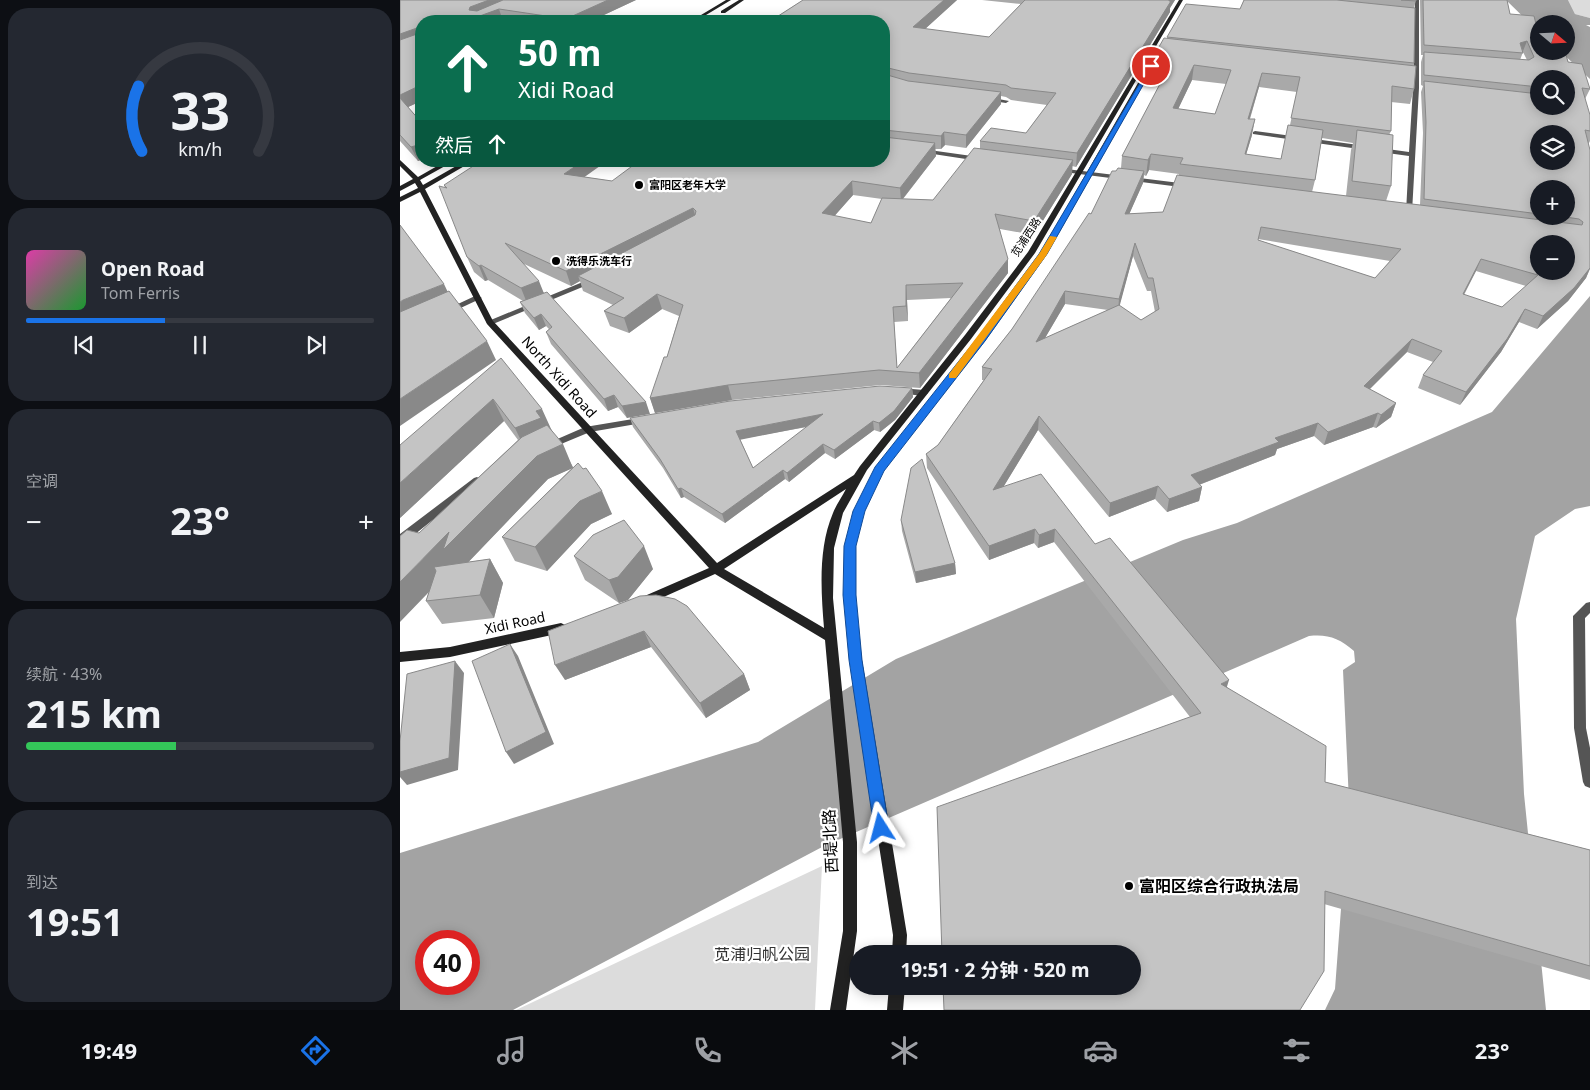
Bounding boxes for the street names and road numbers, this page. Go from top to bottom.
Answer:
street label: 苋浦西路 [1007,214,1044,259]
street label: North Xidi Road [518,332,601,422]
street label: Xidi Road [483,607,547,638]
street label: 西堤北路 [817,808,843,874]

